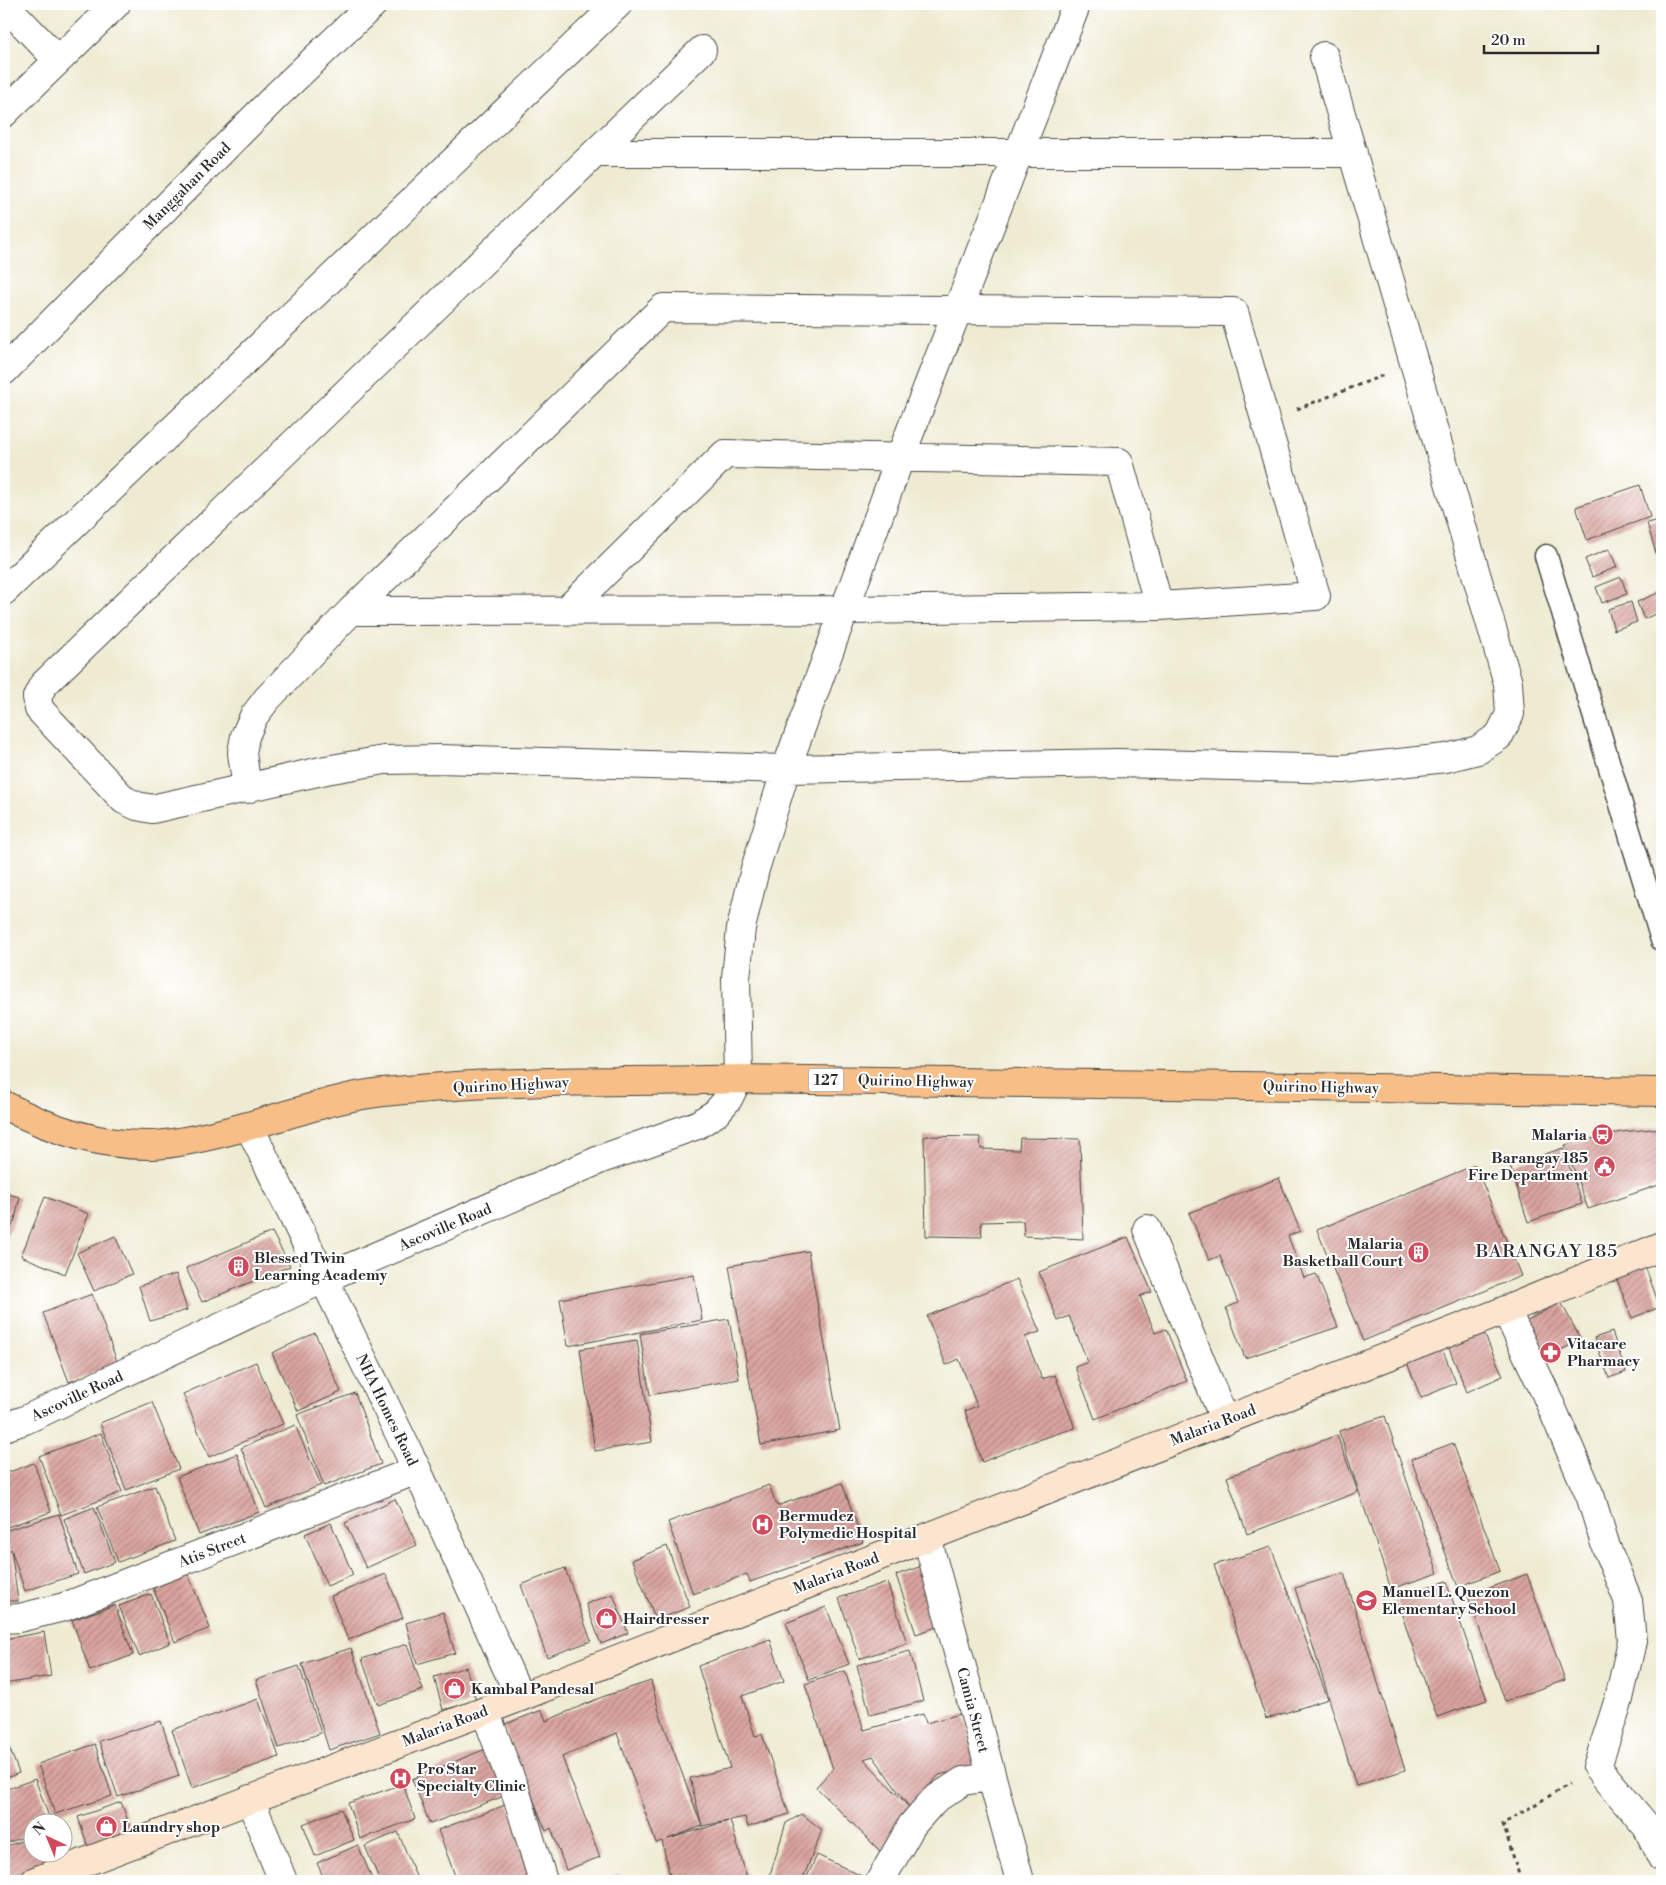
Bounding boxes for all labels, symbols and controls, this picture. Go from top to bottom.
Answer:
scale bar [1484,22,1597,54]
text: 20 m [1491,31,1526,50]
street label: Manggahan Road [140,138,236,234]
road number: 127 [808,1068,844,1092]
street label: Quirino Highway [858,1071,975,1092]
street label: Quirino Highway [452,1073,570,1098]
street label: Quirino Highway [1263,1077,1380,1098]
bus stop icon: Malaria [1591,1123,1615,1147]
place label: Malaria [1531,1126,1588,1145]
place label: Barangay 185 Fire Department [1468,1149,1589,1185]
public building icon: Barangay 185 Fire Department [1592,1155,1616,1179]
street label: Ascoville Road [395,1199,495,1256]
place label: Malaria Basketball Court [1283,1235,1404,1271]
district label: BARANGAY 185 [1475,1240,1618,1263]
building icon: Malaria Basketball Court [1407,1241,1431,1265]
place label: Blessed Twin Learning Academy [254,1249,388,1285]
building icon: Blessed Twin Learning Academy [226,1255,250,1279]
place label: Vitacare Pharmacy [1566,1335,1640,1371]
pharmacy icon: Vitacare Pharmacy [1539,1341,1563,1365]
street label: NHA Homes Road [351,1351,422,1470]
street label: Ascoville Road [27,1367,127,1426]
street label: Malaria Road [1168,1400,1259,1450]
place label: Bermudez Polymedic Hospital [779,1507,917,1543]
hospital icon: Bermudez Polymedic Hospital [751,1513,775,1537]
street label: Atis Street [175,1529,249,1572]
street label: Malaria Road [791,1548,882,1598]
place label: Manuel L. Quezon Elementary School [1382,1583,1516,1619]
school or university icon: Manuel L. Quezon Elementary School [1354,1589,1378,1613]
shop icon: Hairdresser [595,1607,619,1631]
place label: Hairdresser [623,1610,710,1629]
street label: Camia Street [952,1665,993,1755]
shop icon: Kambal Pandesal [443,1677,467,1701]
place label: Kambal Pandesal [471,1680,594,1699]
street label: Malaria Road [400,1701,491,1751]
place label: Pro Star Specialty Clinic [417,1760,526,1796]
hospital icon: Pro Star Specialty Clinic [389,1766,413,1790]
north arrow [22,1812,72,1862]
shop icon: Laundry shop [94,1815,118,1839]
place label: Laundry shop [122,1818,220,1837]
text: N [29,1819,50,1840]

